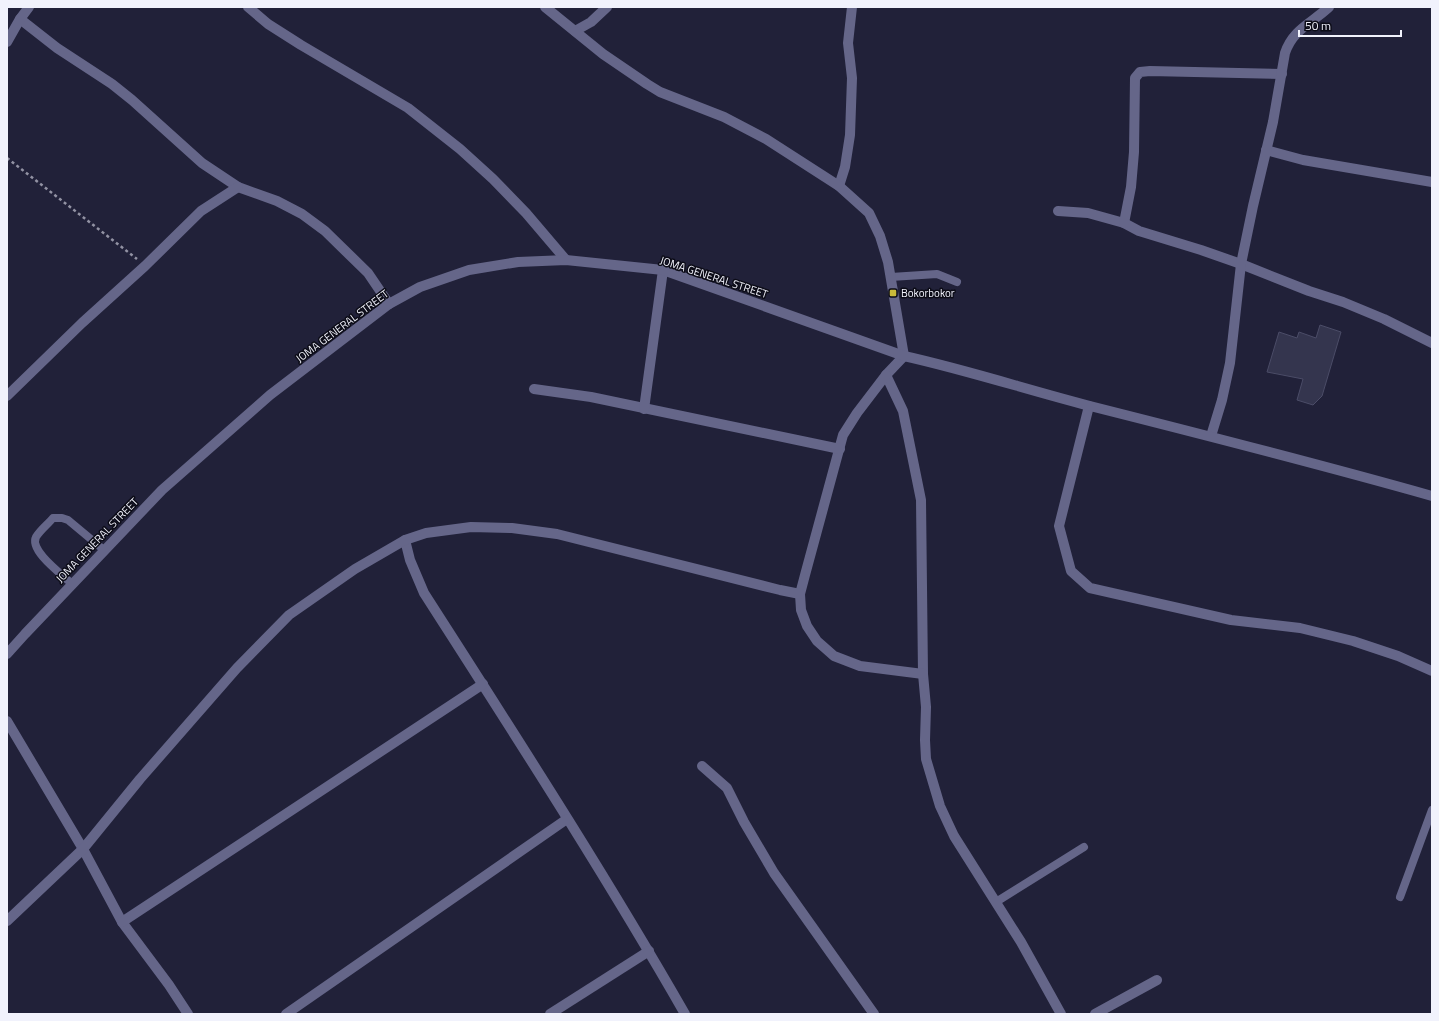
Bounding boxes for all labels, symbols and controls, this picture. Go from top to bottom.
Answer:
scale bar [1299,12,1401,38]
text: 50 m [1305,16,1331,35]
street label: JOMA GENERAL STREET [658,252,770,302]
place label: Bokorbokor [901,285,955,301]
street label: JOMA GENERAL STREET [292,286,392,366]
marker: Bokorbokor [888,288,898,298]
street label: JOMA GENERAL STREET [52,494,142,586]

